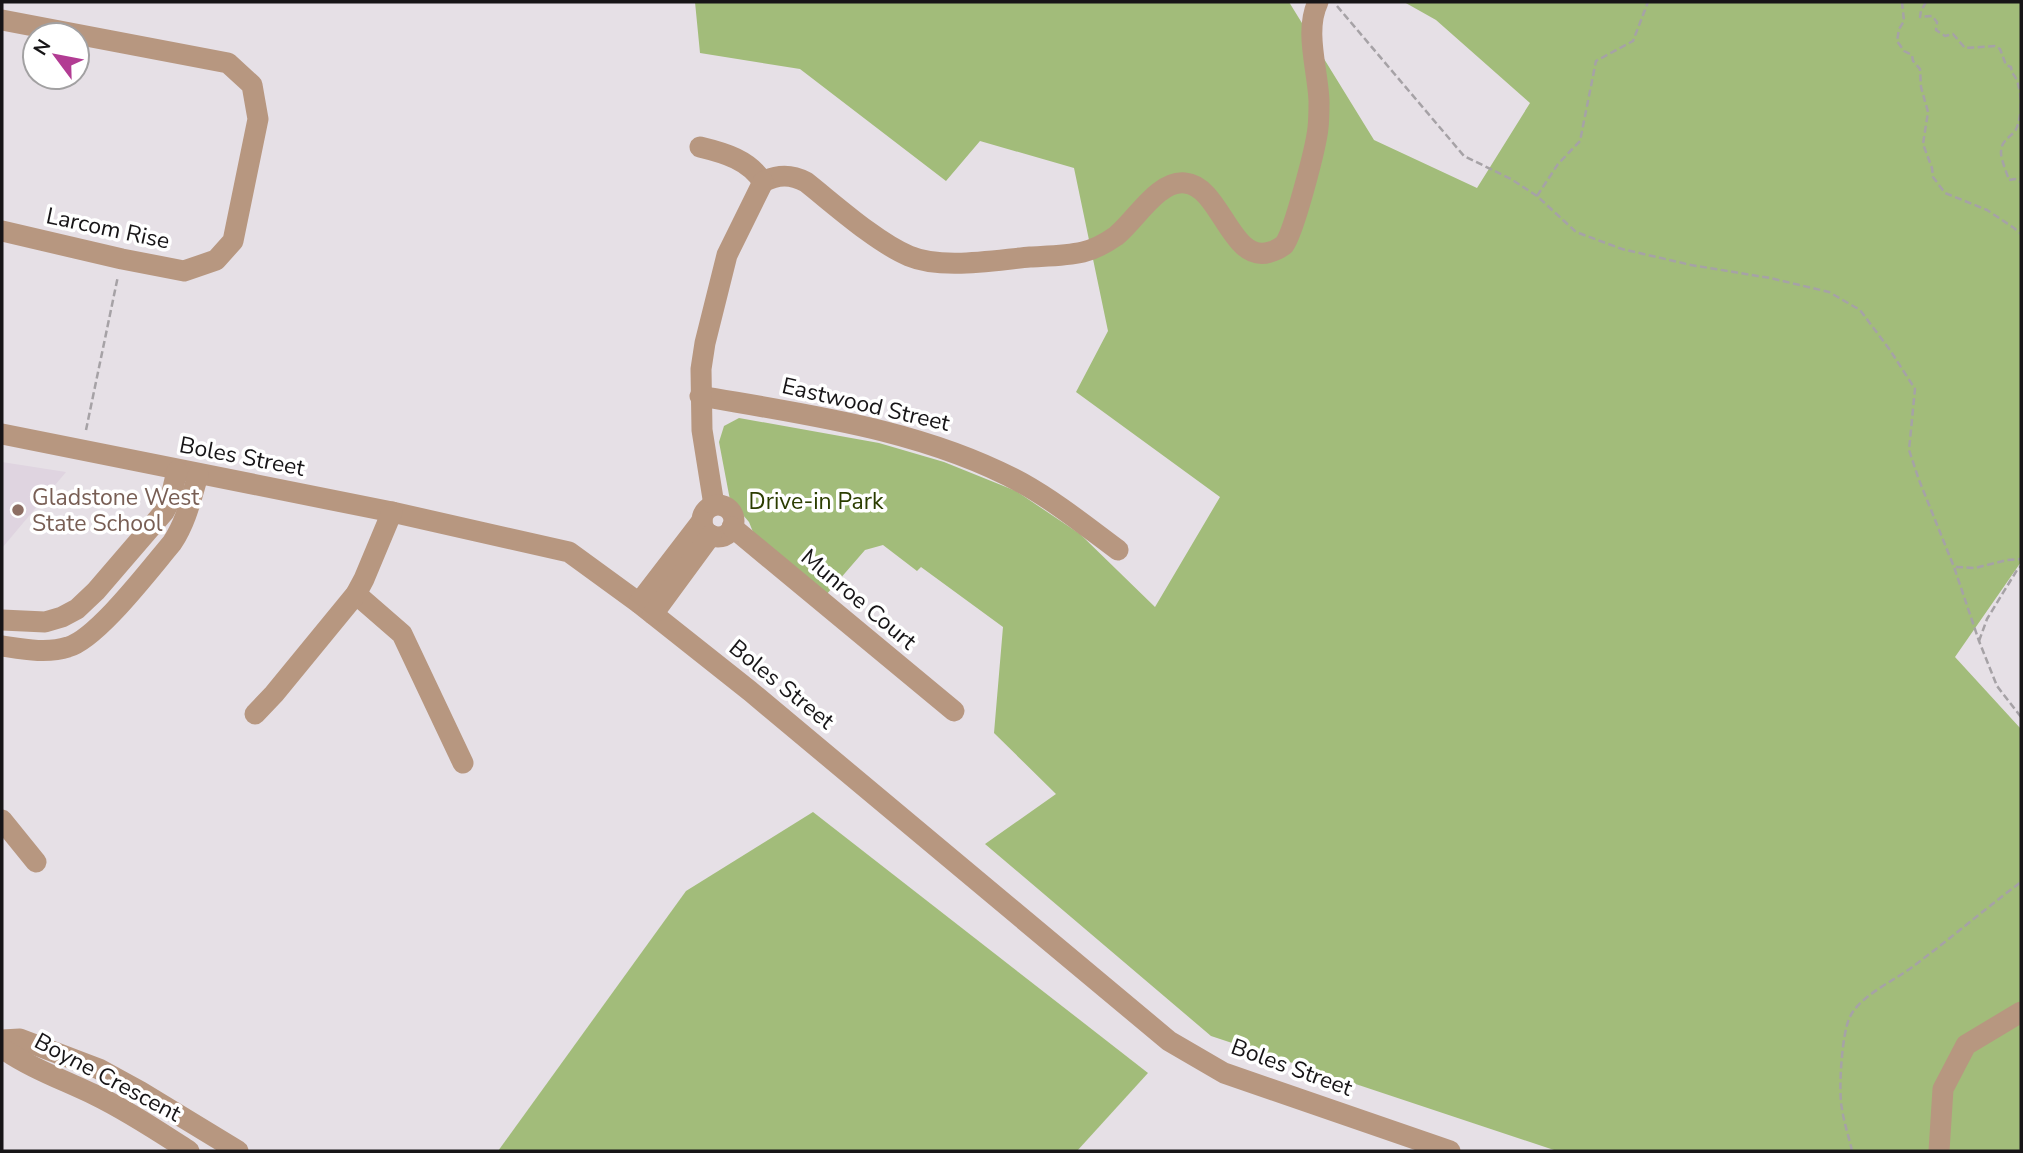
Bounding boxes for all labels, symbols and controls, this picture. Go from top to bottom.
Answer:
north arrow [21,21,91,91]
text: N [28,35,57,60]
street label: Larcom Rise [43,200,173,257]
street label: Eastwood Street [779,370,954,439]
street label: Boles Street [177,429,308,484]
place label: Gladstone West State School [32,482,200,539]
park label: Drive-in Park [749,486,884,517]
marker: Gladstone West State School [10,502,26,518]
street label: Munroe Court [794,542,924,657]
street label: Boles Street [723,632,842,737]
street label: Boyne Crescent [29,1026,187,1130]
street label: Boles Street [1227,1031,1358,1104]

